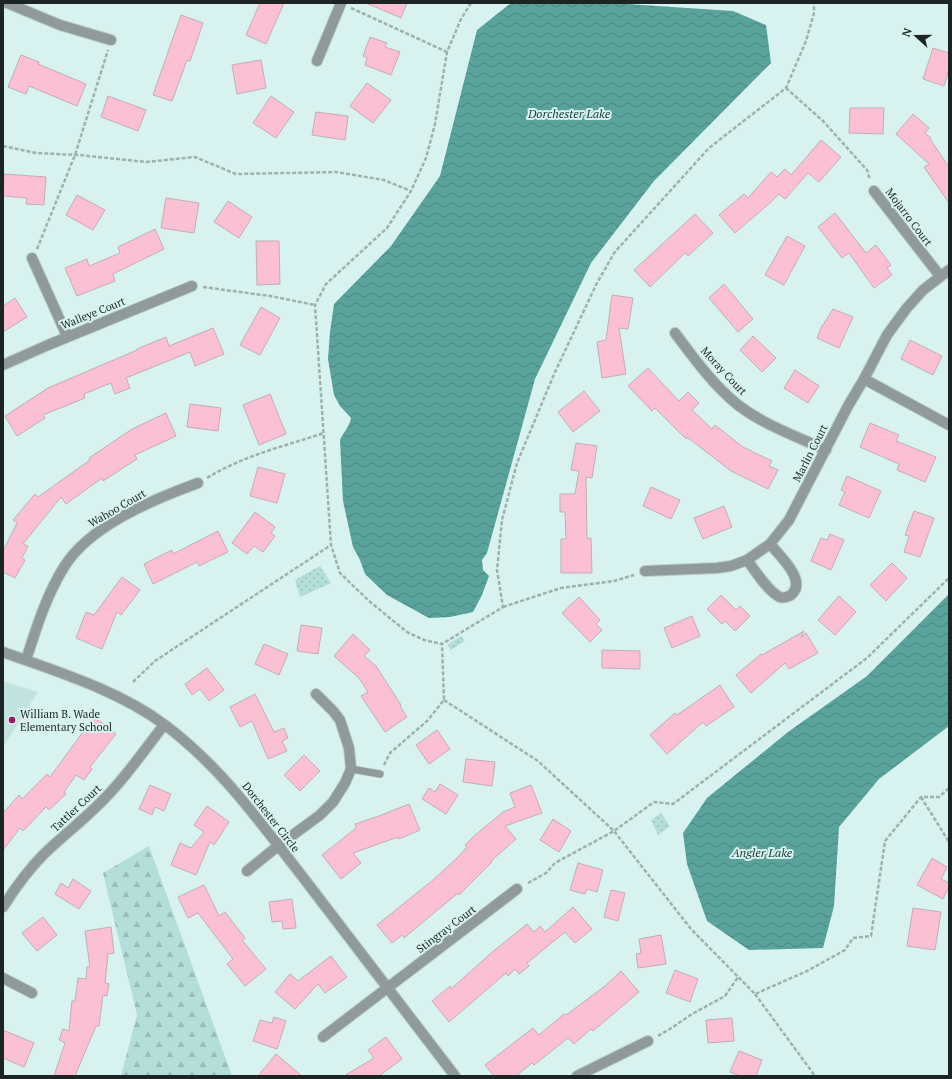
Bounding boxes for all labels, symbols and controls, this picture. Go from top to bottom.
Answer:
north arrow [896,16,936,56]
text: N [899,25,915,39]
water label: Dorchester Lake [527,106,611,121]
street label: Mojarro Court [883,185,935,249]
street label: Walleye Court [59,294,127,332]
street label: Moray Court [698,344,750,398]
street label: Marlin Court [790,422,830,484]
street label: Wahoo Court [86,486,148,530]
place label: William B. Wade Elementary School [20,707,112,734]
marker: William B. Wade Elementary School [7,715,17,725]
street label: Dorchester Circle [239,779,303,855]
street label: Tattler Court [48,781,104,835]
water label: Angler Lake [731,845,793,860]
street label: Stingray Court [413,902,479,956]

